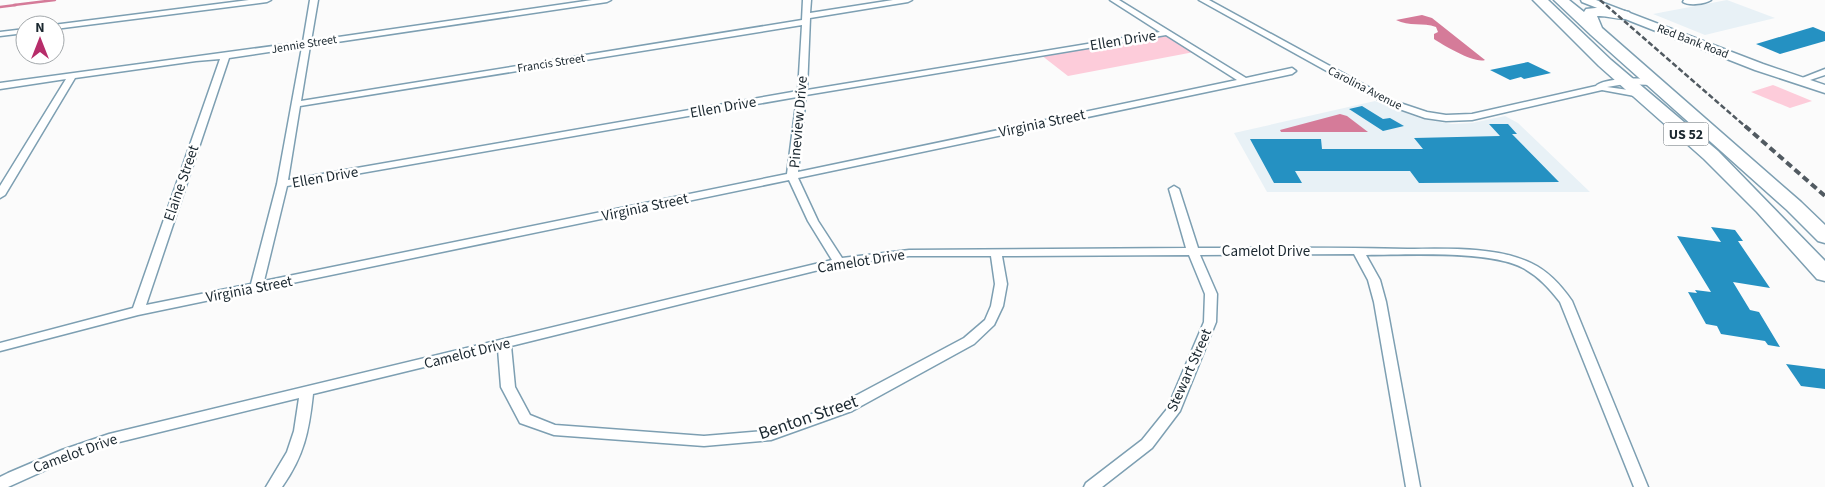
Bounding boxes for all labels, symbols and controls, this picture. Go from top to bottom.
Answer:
north arrow [15,15,65,65]
text: N [35,18,45,38]
street label: Red Bank Road [1655,20,1731,63]
street label: Ellen Drive [1088,25,1158,56]
street label: Jennie Street [270,31,338,58]
street label: Francis Street [516,50,586,77]
street label: Carolina Avenue [1325,62,1405,115]
street label: Pineview Drive [784,75,813,169]
street label: Ellen Drive [688,91,758,124]
street label: Virginia Street [997,104,1087,143]
road number: US 52 [1664,122,1708,146]
street label: Elaine Street [159,142,204,224]
street label: Ellen Drive [290,161,360,194]
street label: Virginia Street [600,188,690,227]
street label: Camelot Drive [1222,241,1310,262]
street label: Camelot Drive [816,244,906,279]
street label: Virginia Street [204,271,294,308]
street label: Stewart Street [1162,325,1217,415]
street label: Camelot Drive [422,333,512,374]
street label: Benton Street [755,389,861,446]
street label: Camelot Drive [30,429,120,478]

